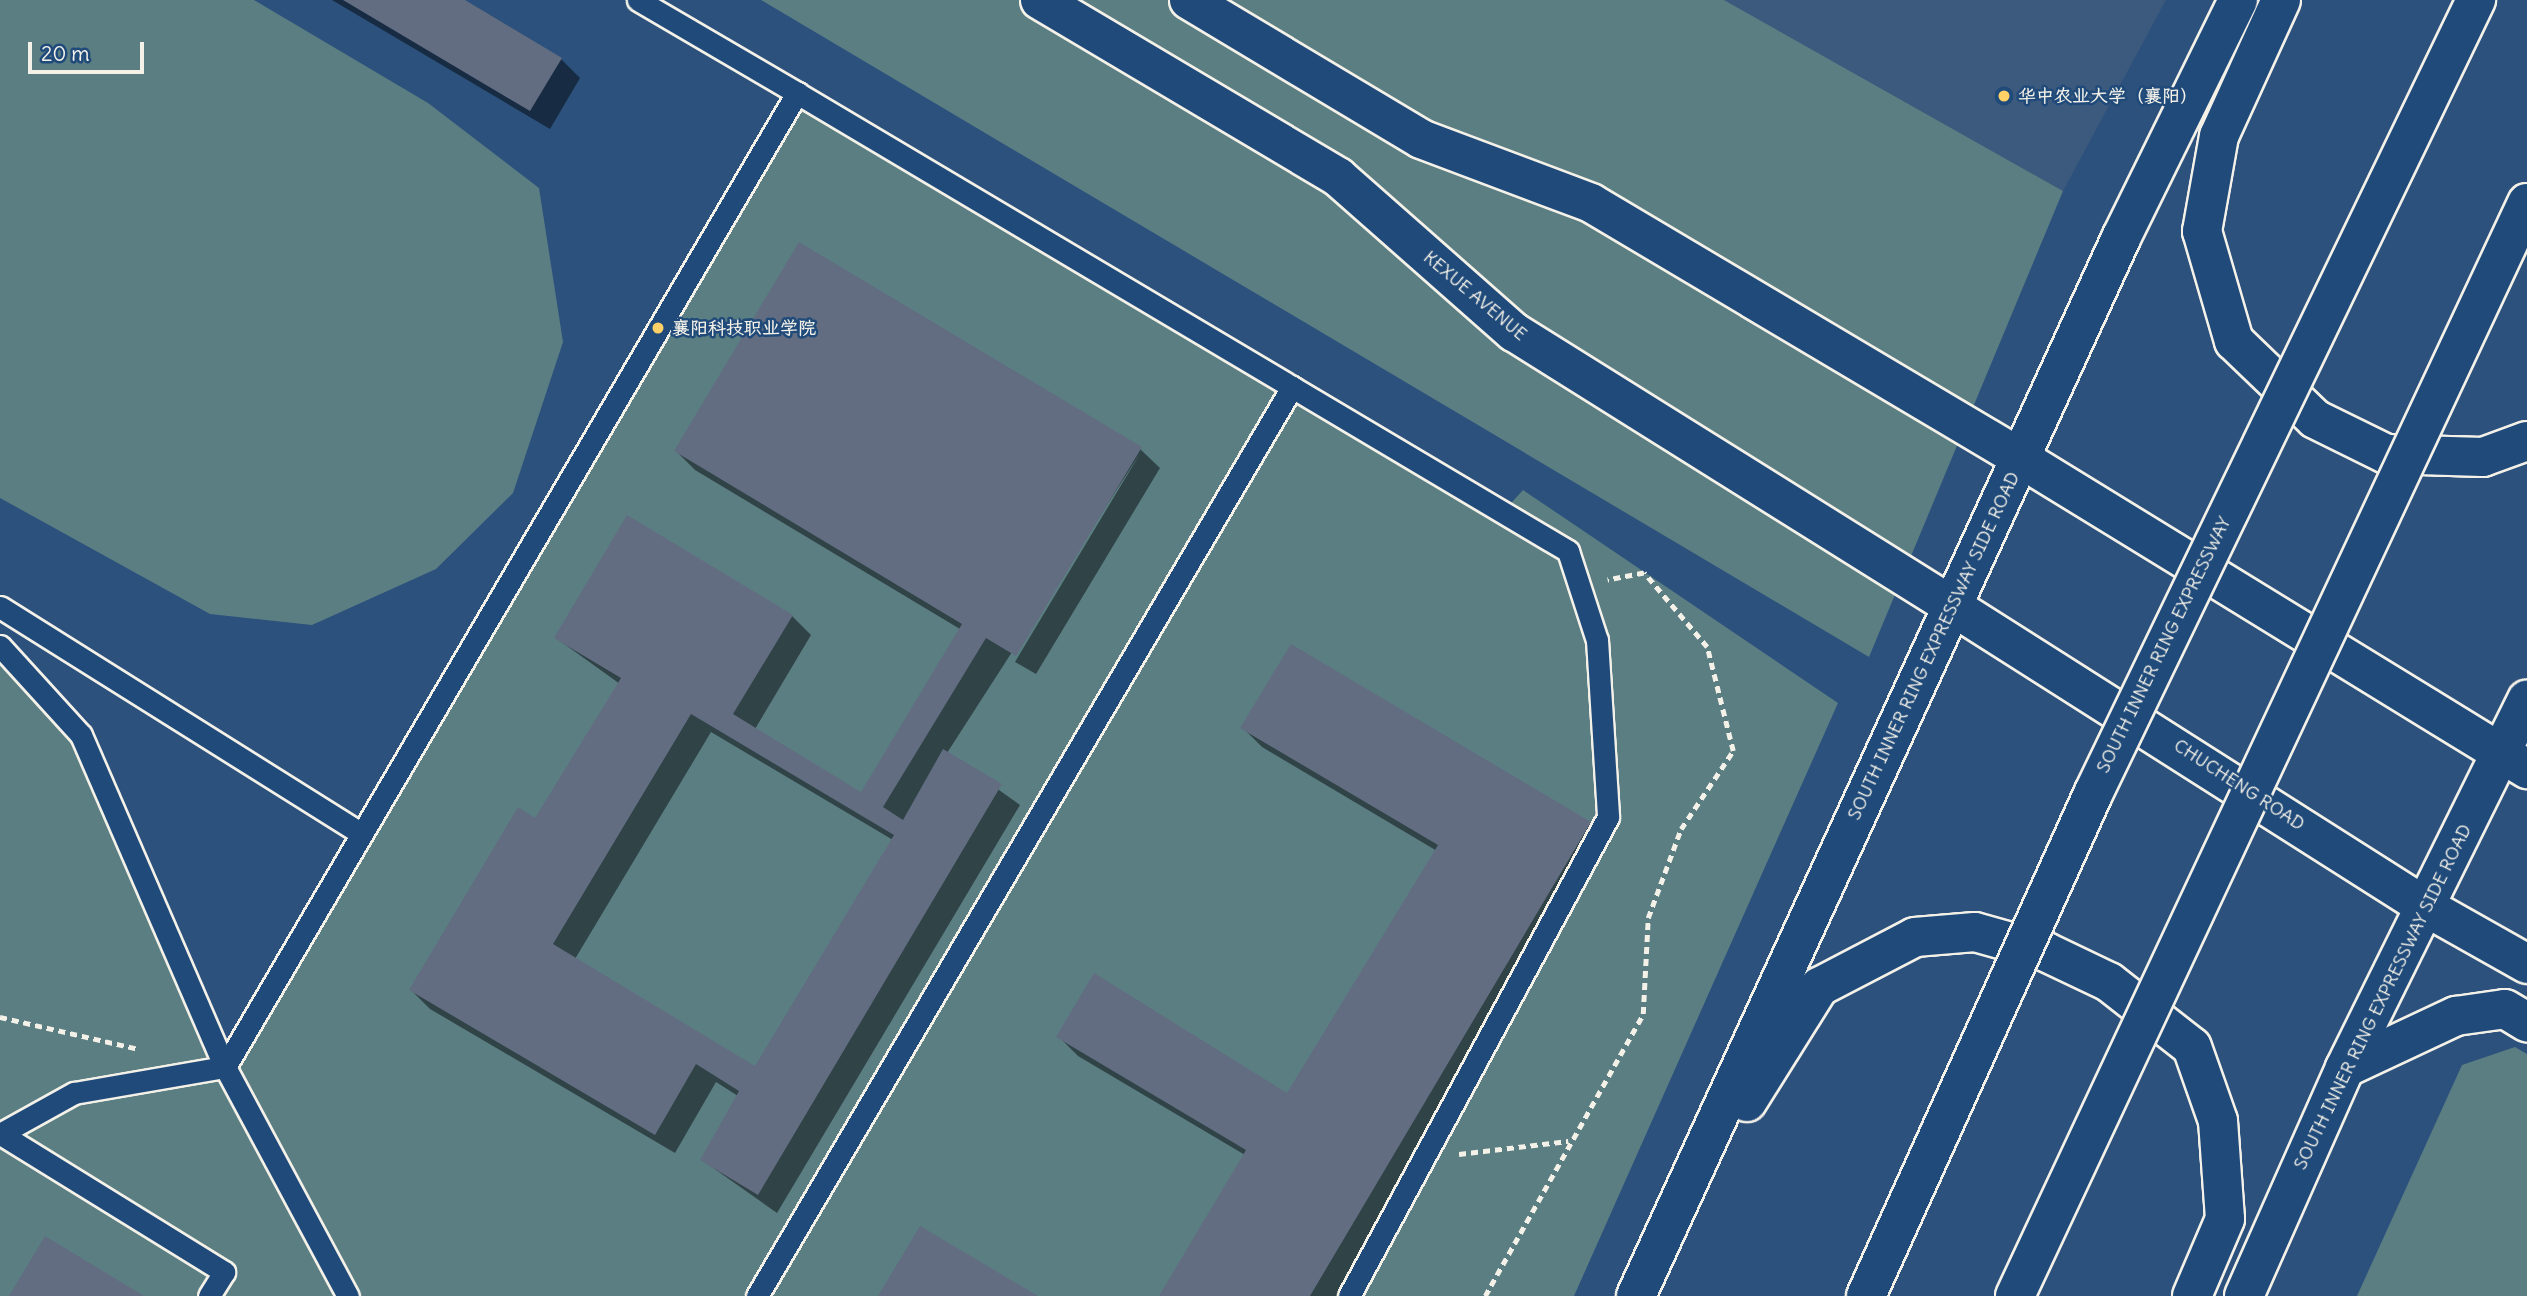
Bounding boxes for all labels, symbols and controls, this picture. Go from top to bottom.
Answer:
scale bar [32,28,147,72]
text: 20 m [41,40,90,67]
place label: 华中农业大学（襄阳） [2018,85,2198,107]
marker: 华中农业大学（襄阳） [1996,88,2012,104]
street label: KEXUE AVENUE [1419,247,1531,345]
place label: 襄阳科技职业学院 [672,317,816,339]
marker: 襄阳科技职业学院 [650,320,666,336]
street label: SOUTH INNER RING EXPRESSWAY SIDE ROAD [1844,469,2024,823]
street label: SOUTH INNER RING EXPRESSWAY [2092,513,2236,777]
street label: CHUCHENG ROAD [2170,735,2308,835]
street label: SOUTH INNER RING EXPRESSWAY SIDE ROAD [2290,821,2476,1173]

